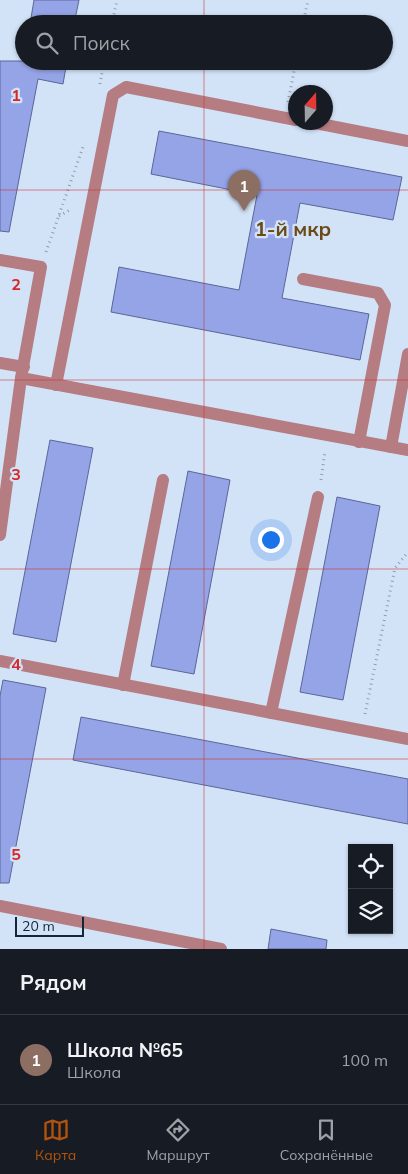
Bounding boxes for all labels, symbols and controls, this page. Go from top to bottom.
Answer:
search box [15,15,393,70]
icon: search [33,29,61,57]
text: Поиск [73,31,130,55]
text: 1 [11,85,21,105]
north arrow [288,85,333,130]
pin: 1 [228,170,260,211]
district label: 1-й мкр [255,216,331,241]
text: 2 [11,274,21,294]
text: 3 [11,464,21,484]
your location [258,527,284,553]
text: 4 [11,654,21,674]
text: 5 [11,844,21,864]
map controls [348,844,393,934]
button: locate [348,844,393,889]
button: layers [348,889,393,934]
scale bar [15,914,84,937]
text: 20 m [22,917,55,935]
text: Рядом [20,969,87,995]
text: Школа №65 [67,1038,183,1062]
text: 1 [31,1050,41,1070]
text: 100 m [341,1050,388,1070]
text: Школа [67,1062,121,1082]
tab: Карта [35,1116,76,1164]
tab: Маршрут [147,1116,210,1164]
tab: Сохранённые [280,1116,373,1164]

